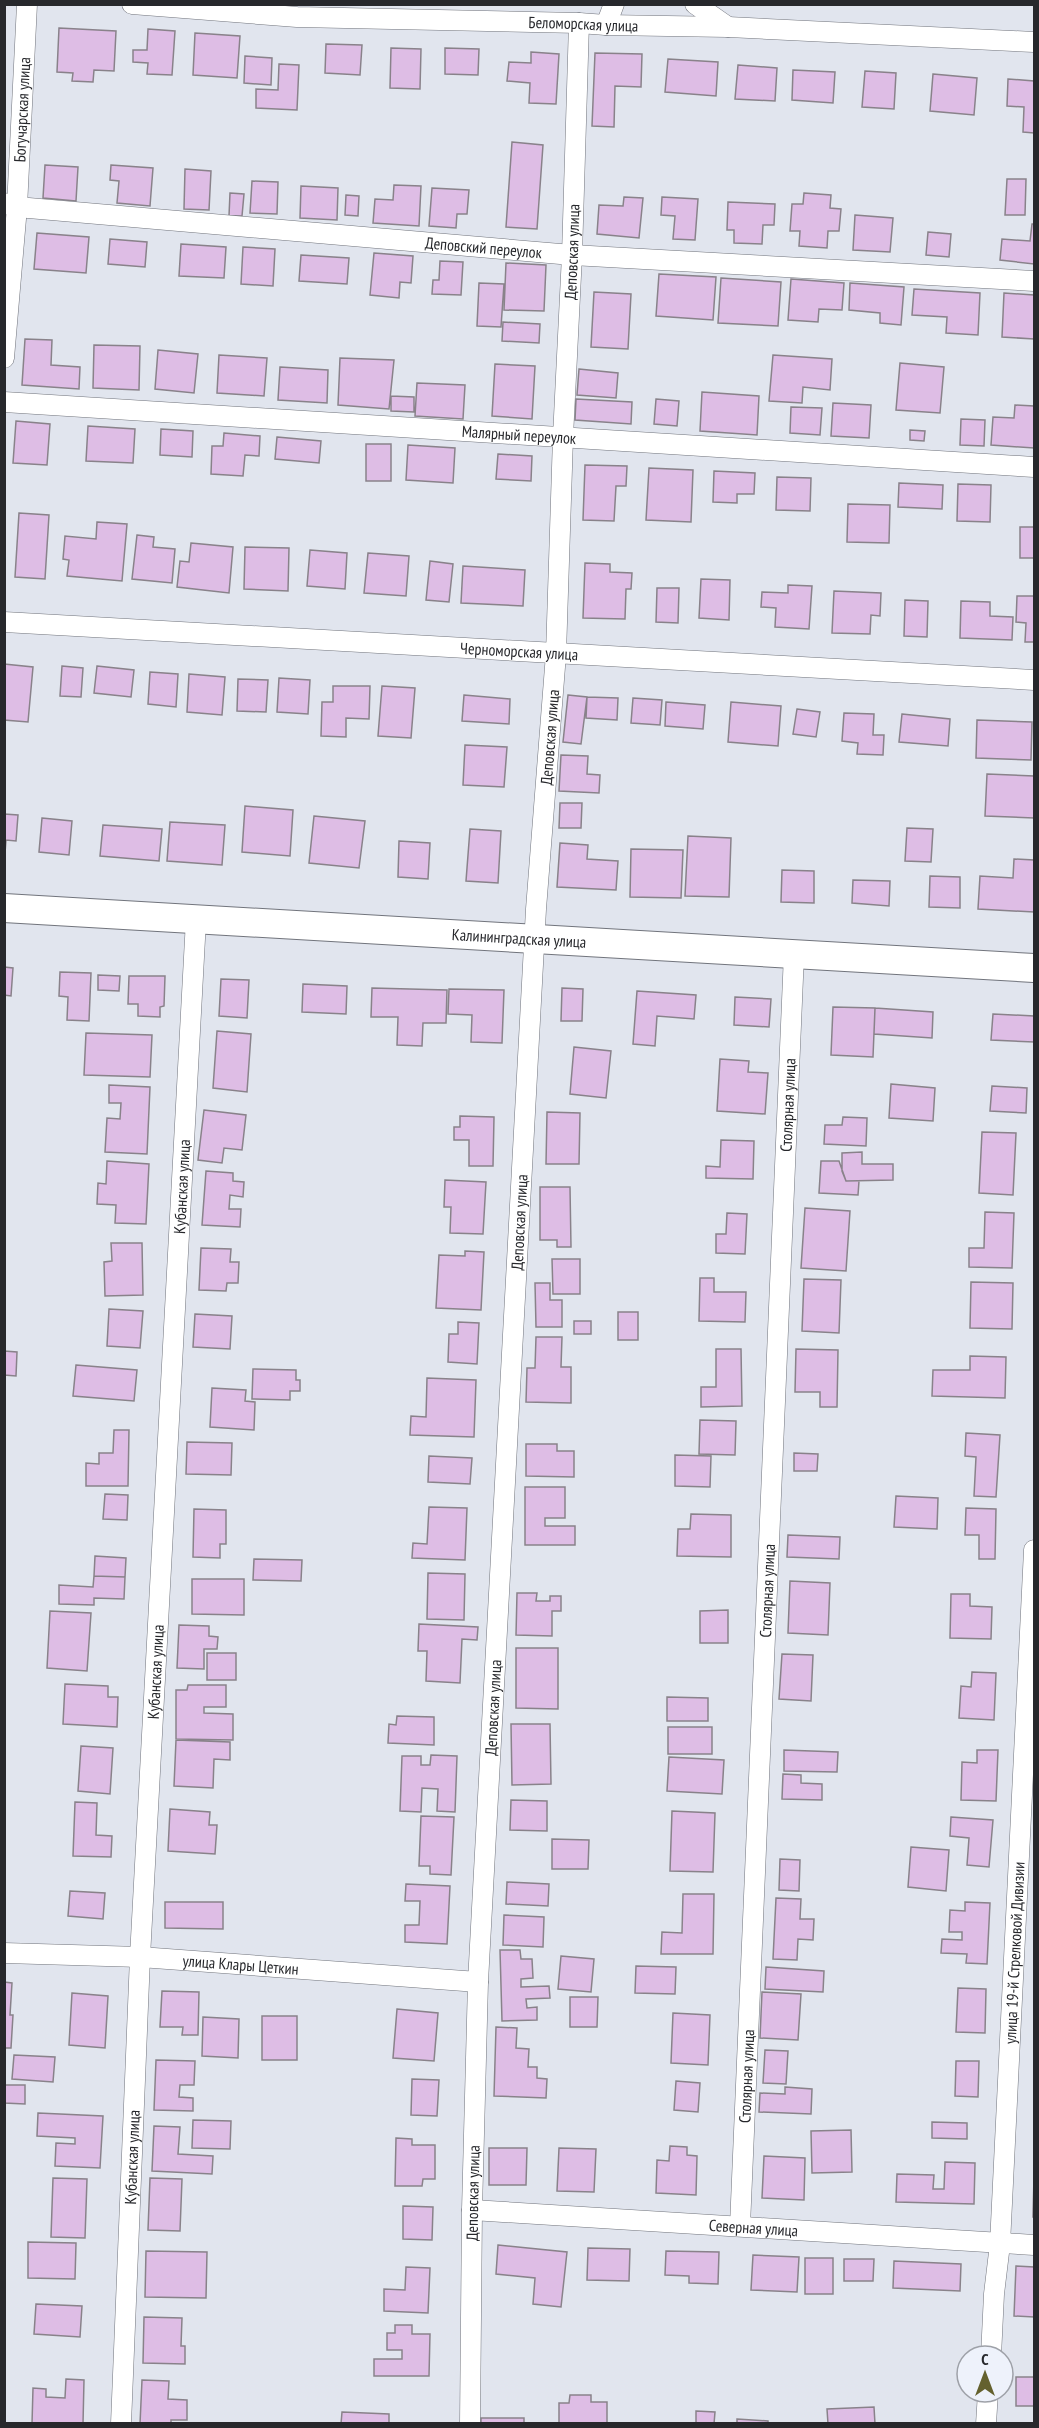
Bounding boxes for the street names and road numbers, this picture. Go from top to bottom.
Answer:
street label: Беломорская улица [528,12,638,36]
street label: Богучарская улица [9,57,34,163]
street label: Деповская улица [560,204,584,300]
street label: Деповский переулок [425,232,544,262]
street label: Малярный переулок [461,421,578,448]
street label: Черноморская улица [460,638,579,664]
street label: Деповская улица [536,689,563,786]
street label: Калининградская улица [451,924,587,952]
street label: Столярная улица [776,1058,800,1152]
street label: Кубанская улица [169,1139,194,1234]
street label: Деповская улица [506,1174,532,1271]
street label: Столярная улица [755,1543,779,1638]
street label: Кубанская улица [143,1624,168,1720]
street label: Деповская улица [480,1659,505,1756]
street label: улица 19-й Стрелковой Дивизии [1000,1861,1029,2044]
street label: улица Клары Цеткин [182,1950,299,1979]
street label: Столярная улица [734,2029,758,2123]
street label: Кубанская улица [120,2109,144,2205]
street label: Деповская улица [462,2145,484,2241]
street label: Северная улица [708,2215,799,2240]

